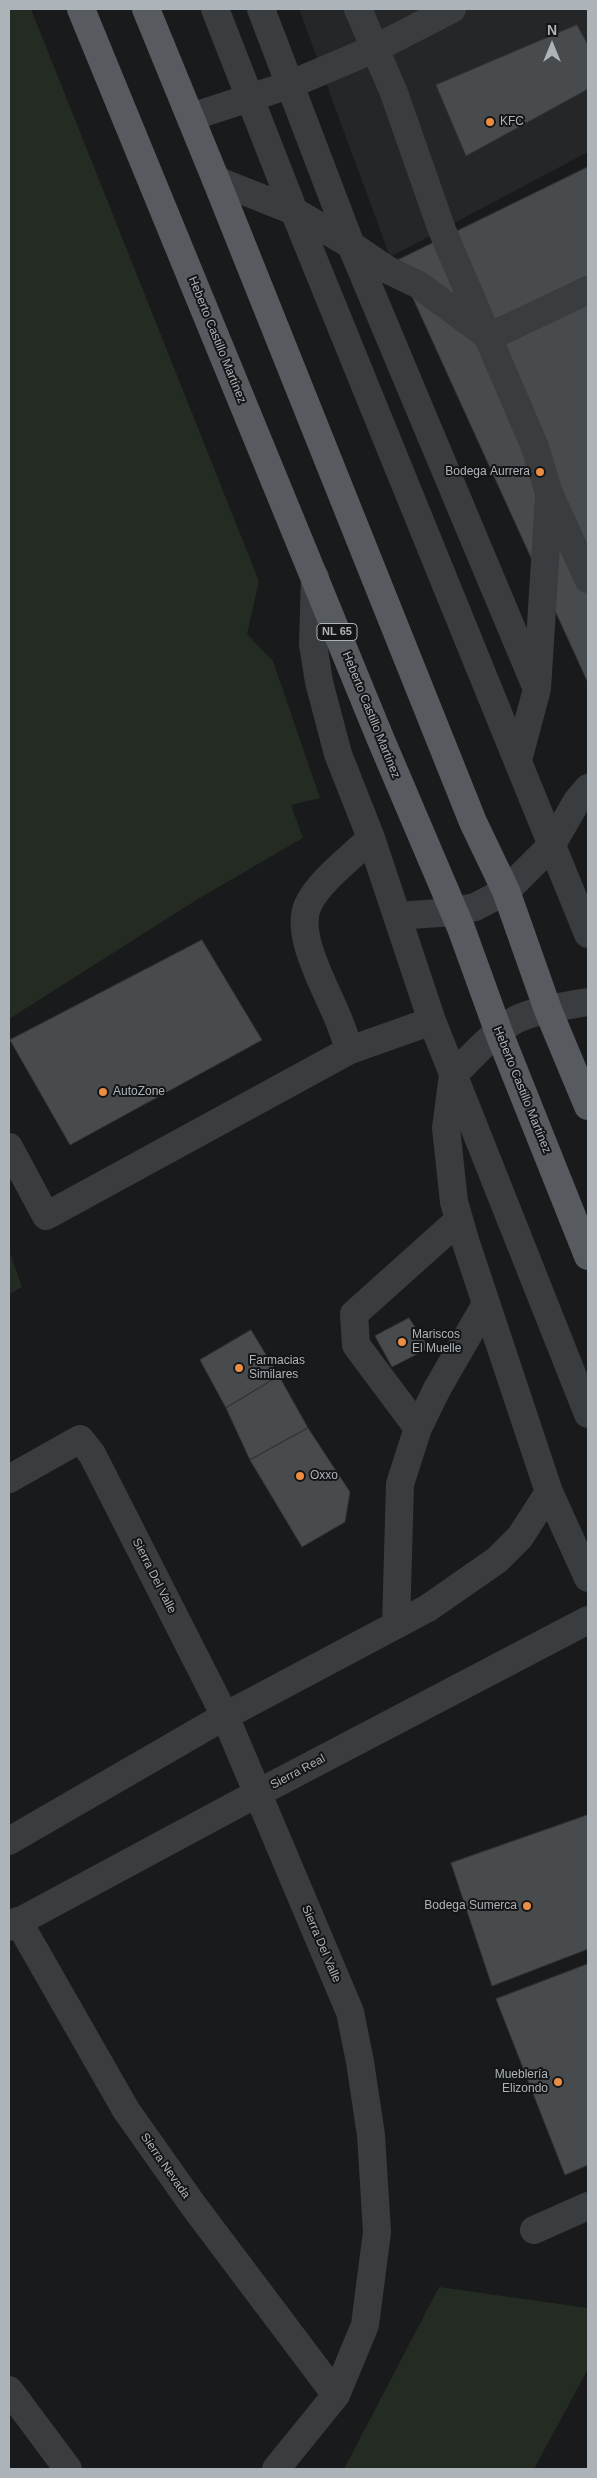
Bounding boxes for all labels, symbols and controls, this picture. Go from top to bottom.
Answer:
north arrow [527,20,577,70]
text: N [547,22,557,38]
place label: KFC [500,115,524,129]
marker: KFC [484,116,496,128]
street label: Heberto Castillo Martínez [185,275,249,405]
place label: Bodega Aurrera [445,465,530,479]
marker: Bodega Aurrera [534,466,546,478]
road number: NL 65 [317,624,357,640]
street label: Heberto Castillo Martínez [339,650,403,780]
street label: Heberto Castillo Martínez [490,1025,554,1155]
place label: AutoZone [113,1085,165,1099]
marker: AutoZone [97,1086,109,1098]
place label: Mariscos El Muelle [412,1328,461,1356]
marker: Mariscos El Muelle [396,1336,408,1348]
place label: Farmacias Similares [249,1354,305,1382]
marker: Farmacias Similares [233,1362,245,1374]
place label: Oxxo [310,1469,338,1483]
marker: Oxxo [294,1470,306,1482]
street label: Sierra Del Valle [129,1536,179,1616]
street label: Sierra Real [268,1752,328,1792]
place label: Bodega Sumerca [424,1899,517,1913]
marker: Bodega Sumerca [521,1900,533,1912]
street label: Sierra Del Valle [298,1903,344,1985]
place label: Mueblería Elizondo [495,2068,548,2096]
marker: Mueblería Elizondo [552,2076,564,2088]
street label: Sierra Nevada [137,2130,193,2202]

